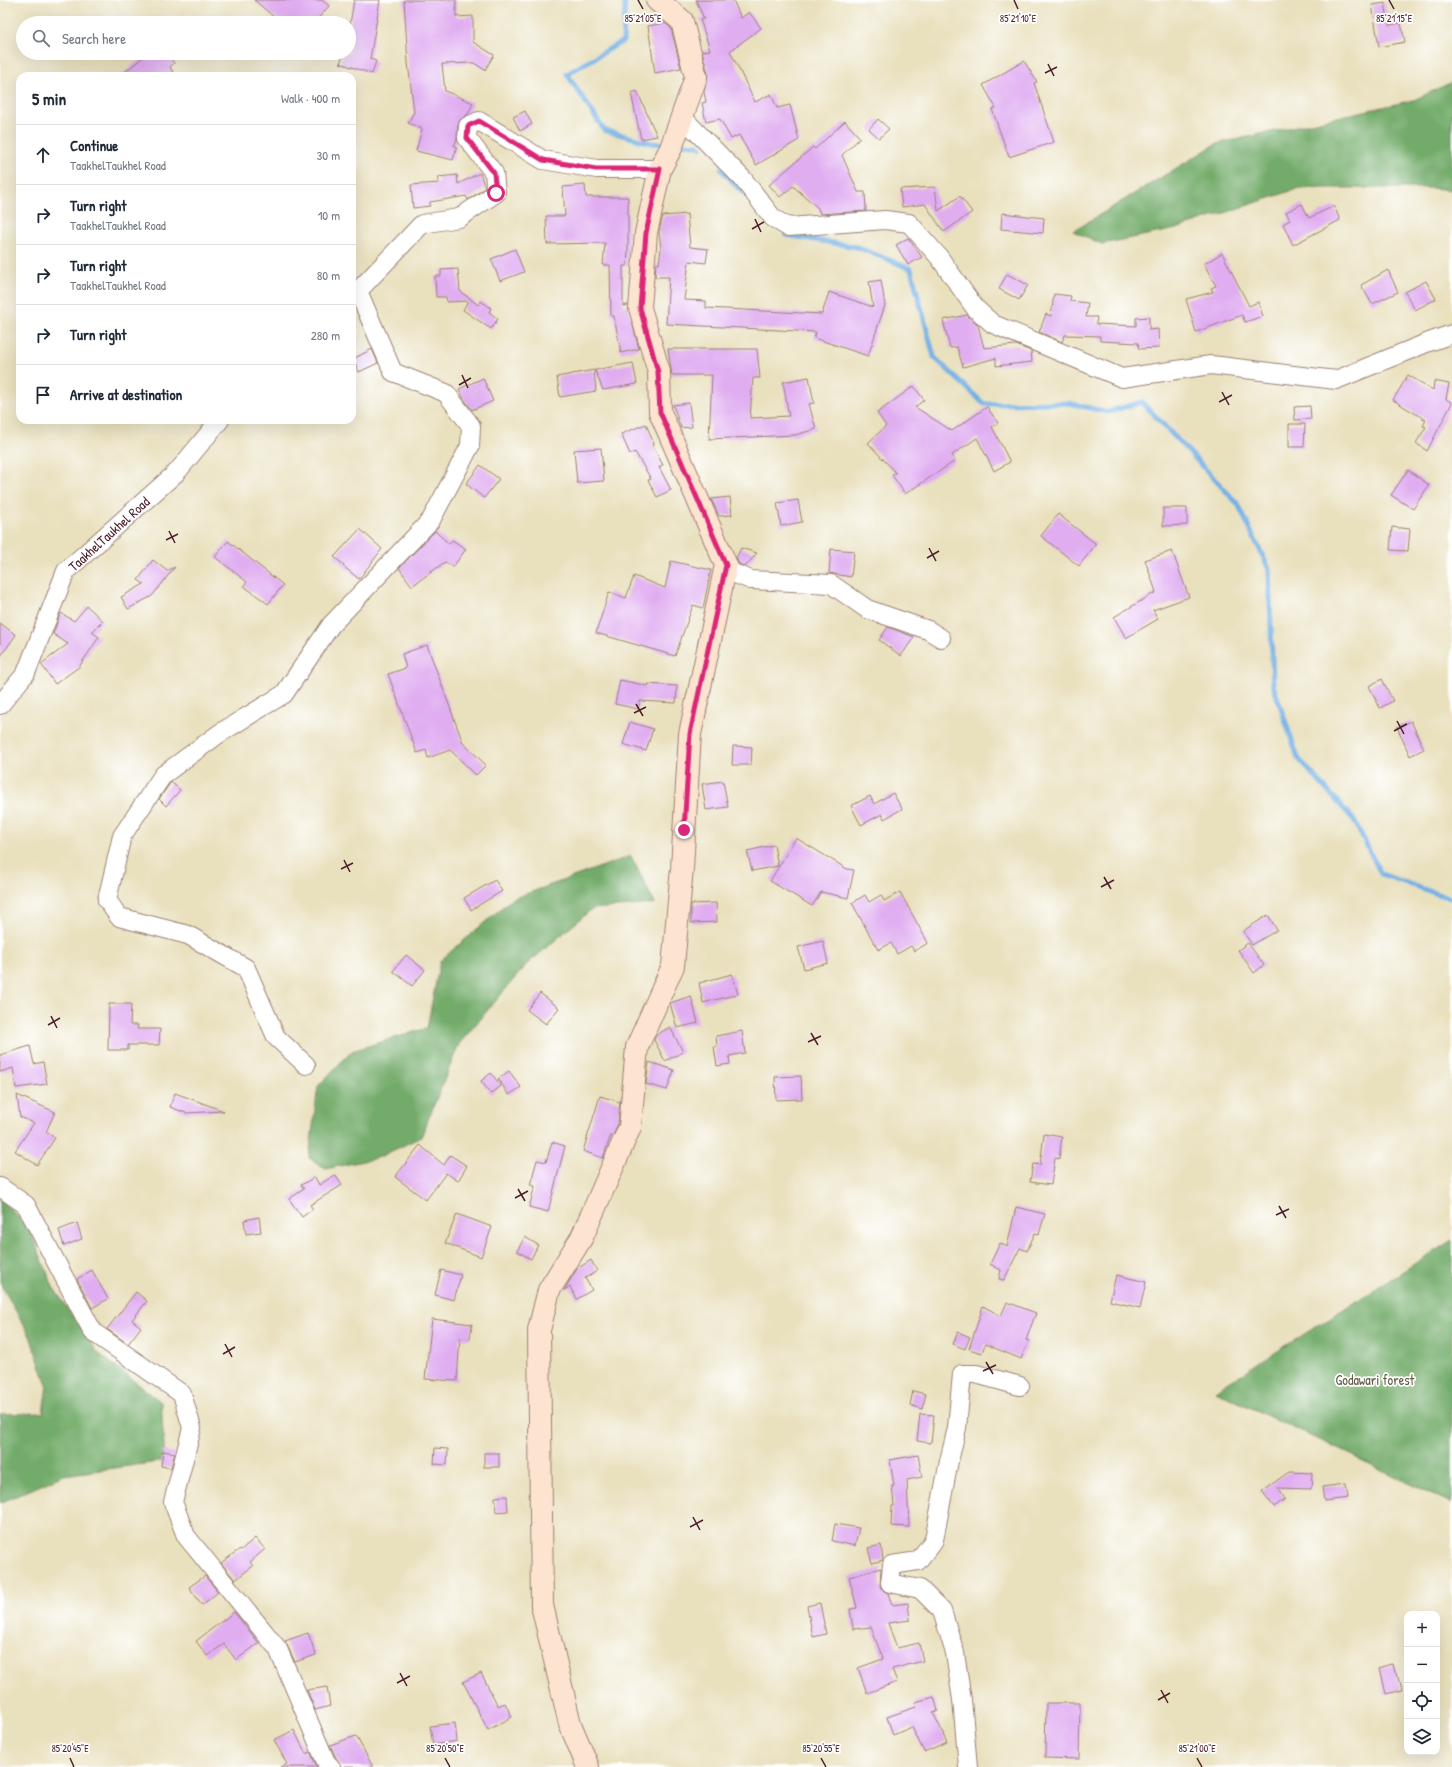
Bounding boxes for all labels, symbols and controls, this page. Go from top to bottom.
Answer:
text: 85°21'05"E [625,12,662,25]
text: 85°21'10"E [1000,12,1037,25]
text: 85°21'15"E [1376,12,1413,25]
search box [16,16,356,60]
icon: search [30,27,52,49]
text: Search here [62,28,126,49]
text: 5 min [32,87,66,110]
text: Walk · 400 m [281,89,340,107]
text: Continue [70,135,118,156]
icon: ahead [32,144,54,166]
text: 30 m [317,146,340,164]
text: TaakhelTaukhel Road [70,156,166,174]
route start [487,184,505,202]
text: Turn right [70,195,126,216]
icon: right [32,204,54,226]
text: 10 m [318,206,340,224]
text: TaakhelTaukhel Road [70,216,166,234]
text: Turn right [70,255,126,276]
icon: right [32,264,54,286]
text: 80 m [317,266,340,284]
text: TaakhelTaukhel Road [70,276,166,294]
icon: right [32,324,54,346]
text: Turn right [70,324,126,345]
text: 280 m [311,326,340,344]
icon: arrive [32,384,54,406]
text: Arrive at destination [70,384,182,405]
street label: TaakhelTaukhel Road [64,492,154,575]
route end [675,821,693,839]
park label: Godawari forest [1336,1370,1415,1389]
map controls [1404,1611,1440,1755]
button: + [1404,1611,1440,1647]
button: − [1404,1647,1440,1683]
button: locate [1404,1683,1440,1719]
button: layers [1404,1719,1440,1755]
text: 85°20'45"E [51,1742,89,1755]
text: 85°20'50"E [426,1742,464,1755]
text: 85°20'55"E [802,1742,840,1755]
text: 85°21'00"E [1178,1742,1216,1755]

